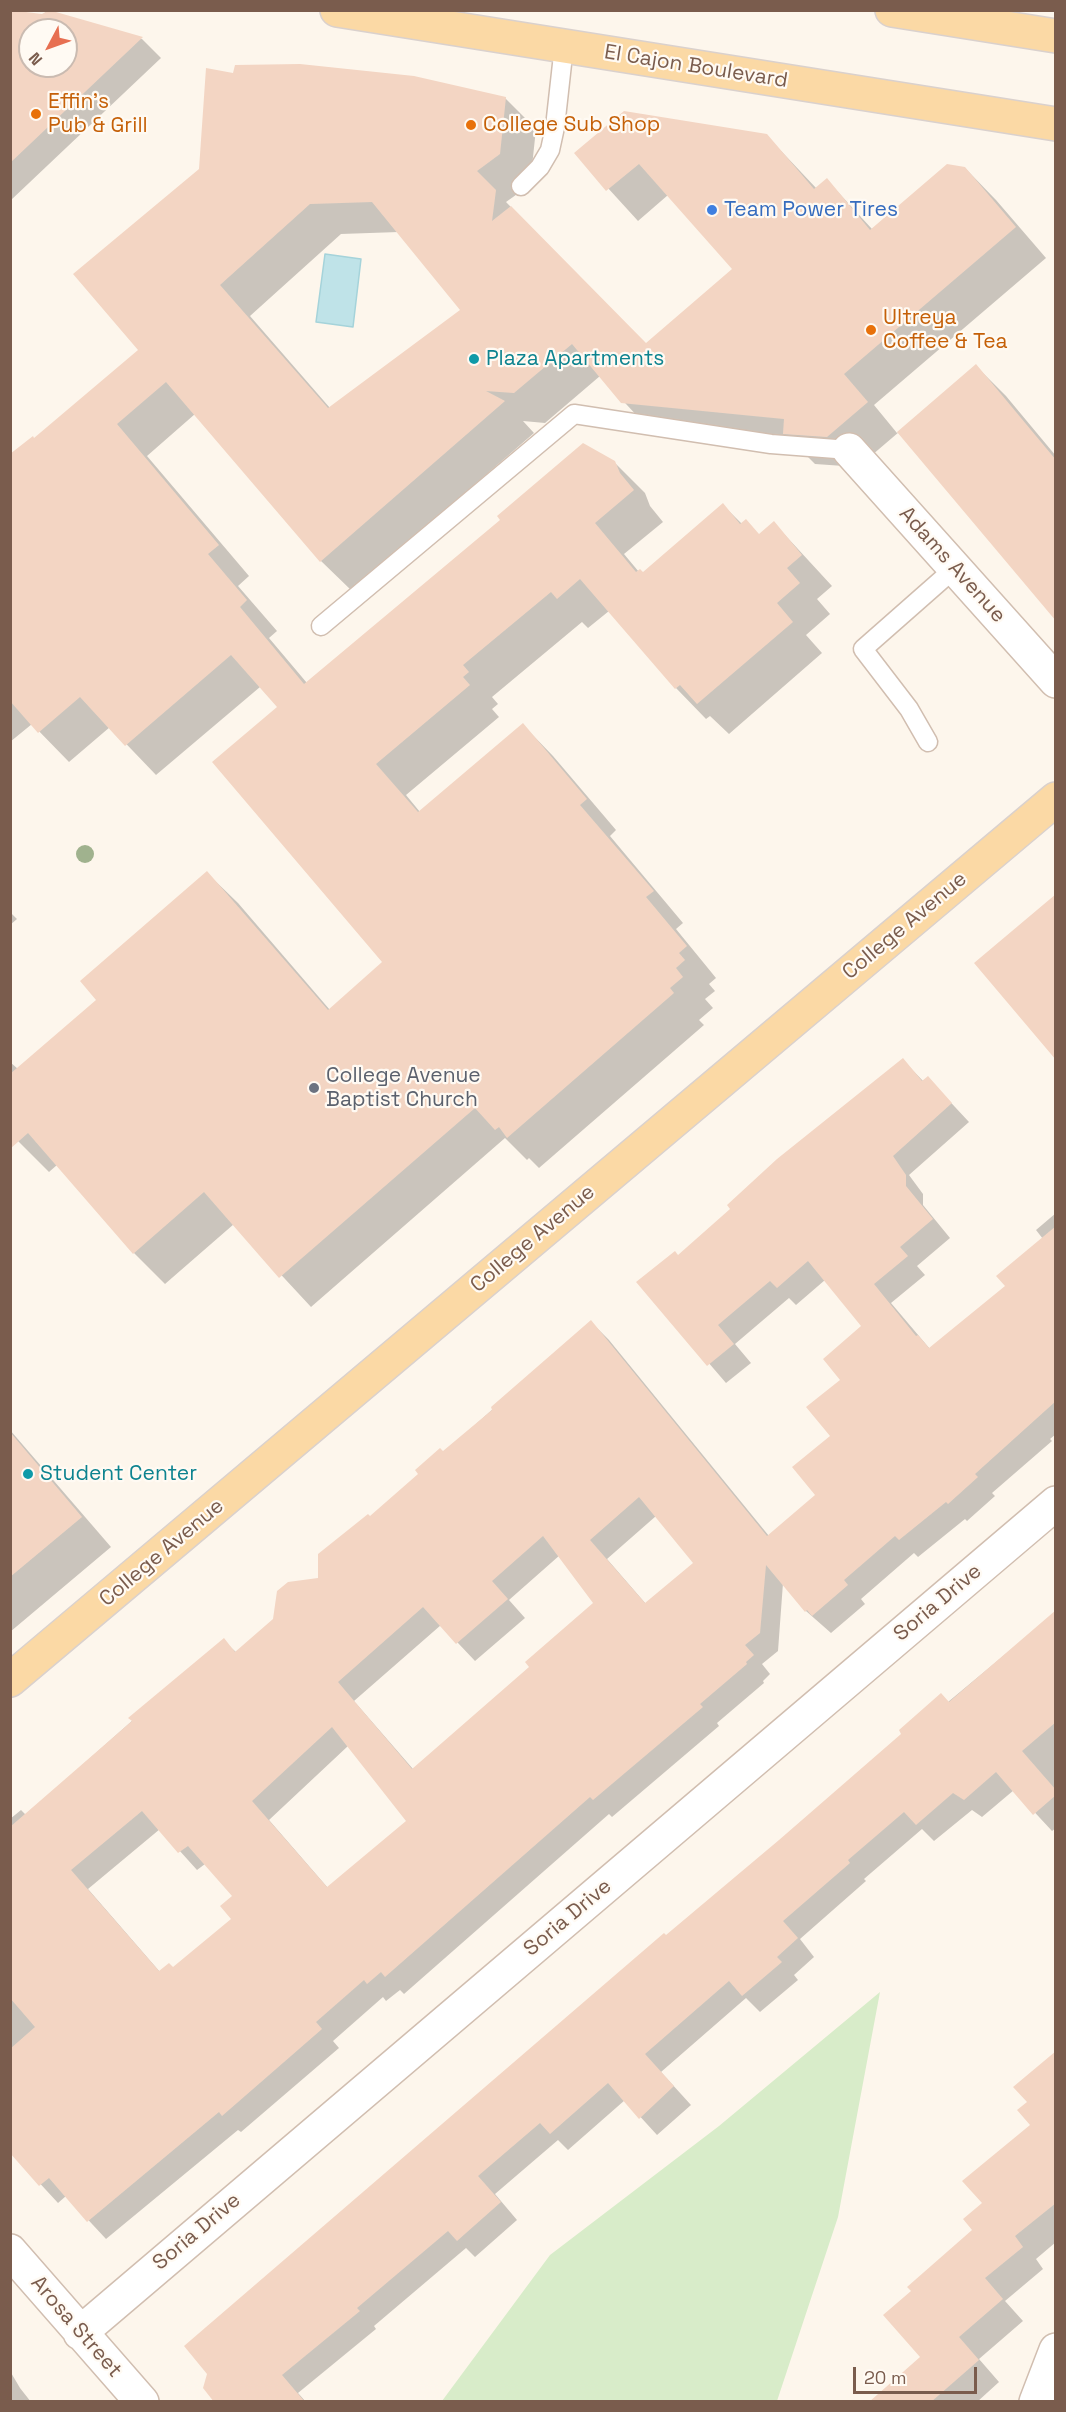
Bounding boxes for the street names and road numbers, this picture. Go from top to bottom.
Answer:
street label: El Cajon Boulevard [602,40,790,94]
street label: Adams Avenue [893,502,1011,628]
street label: College Avenue [838,867,972,985]
street label: College Avenue [466,1180,600,1298]
street label: College Avenue [95,1494,229,1612]
street label: Soria Drive [889,1559,987,1647]
street label: Soria Drive [519,1874,617,1962]
street label: Soria Drive [148,2188,246,2276]
street label: Arosa Street [25,2271,127,2383]

